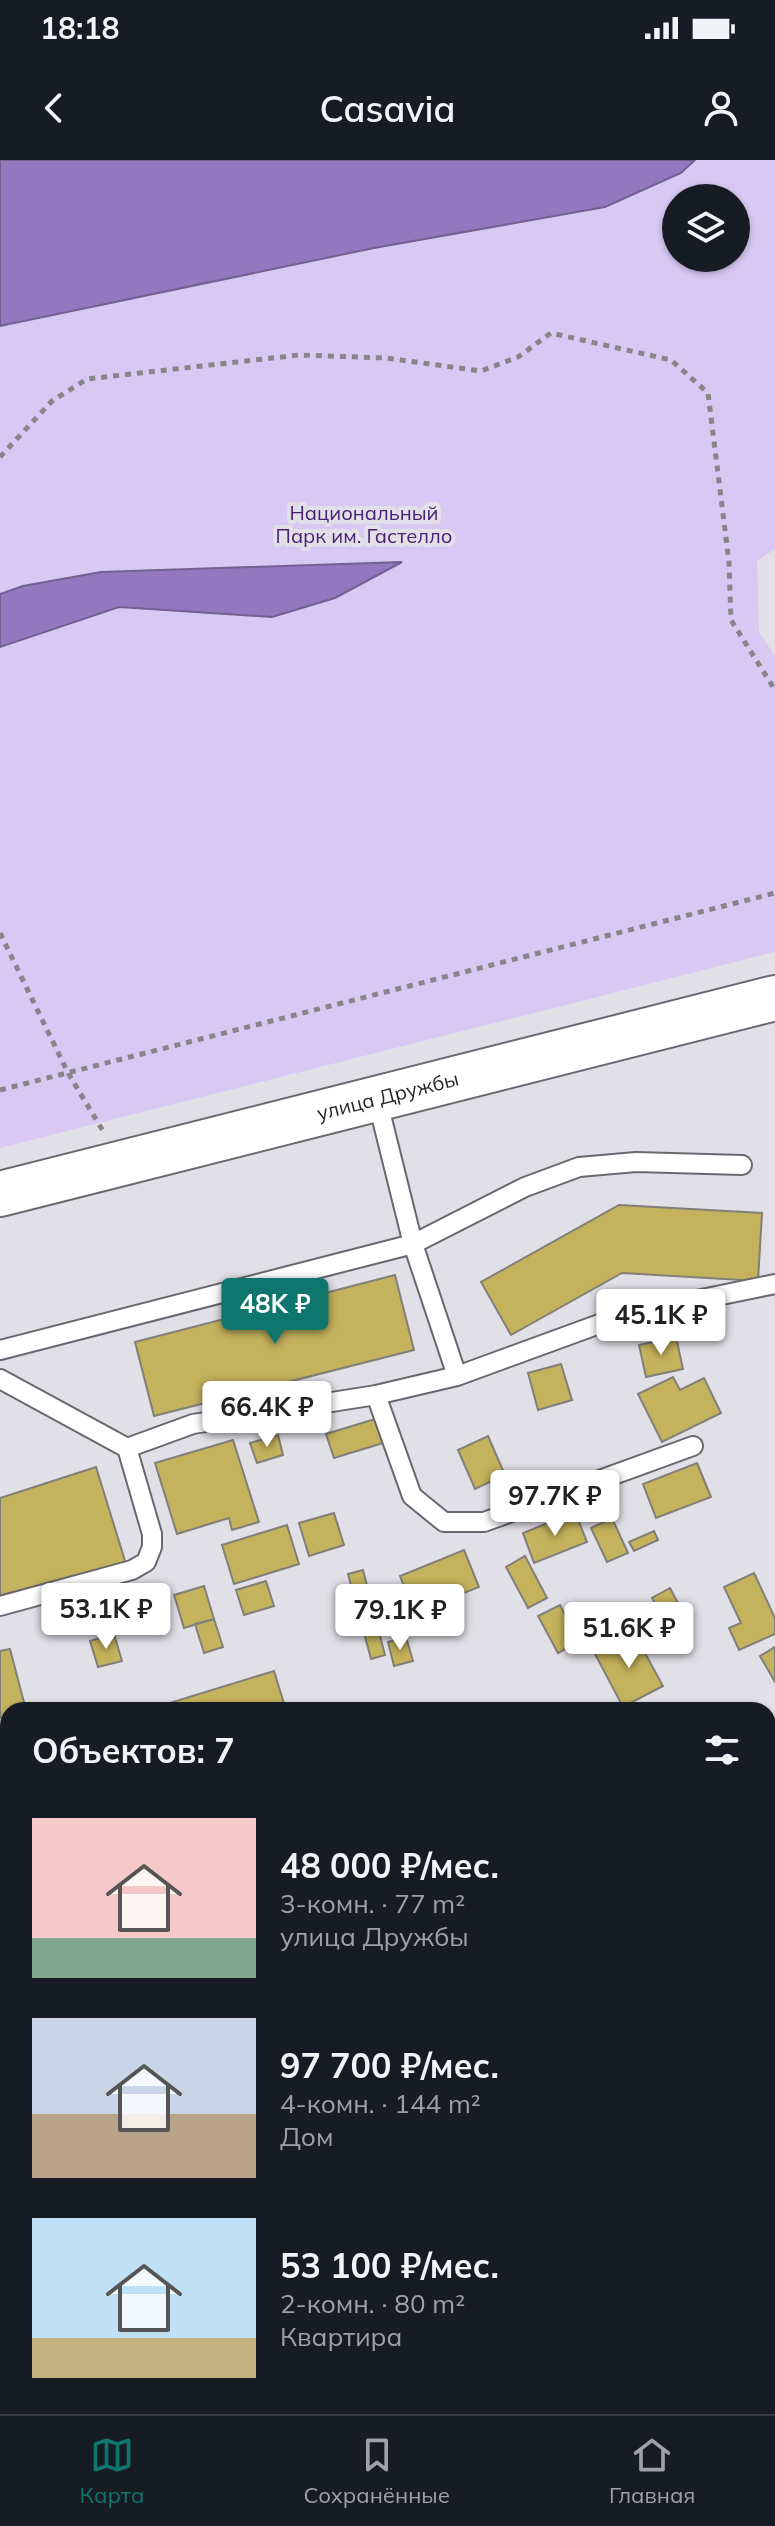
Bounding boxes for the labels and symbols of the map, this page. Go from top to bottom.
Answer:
park label: Национальный Парк им. Гастелло [276,500,452,548]
street label: улица Дружбы [314,1066,461,1125]
pin: 48K ₽ [219,1278,331,1346]
pin: 45.1K ₽ [587,1289,735,1357]
pin: 66.4K ₽ [193,1381,341,1449]
pin: 97.7K ₽ [481,1470,629,1538]
pin: 53.1K ₽ [32,1583,180,1651]
pin: 79.1K ₽ [326,1584,474,1652]
pin: 51.6K ₽ [555,1602,703,1670]

